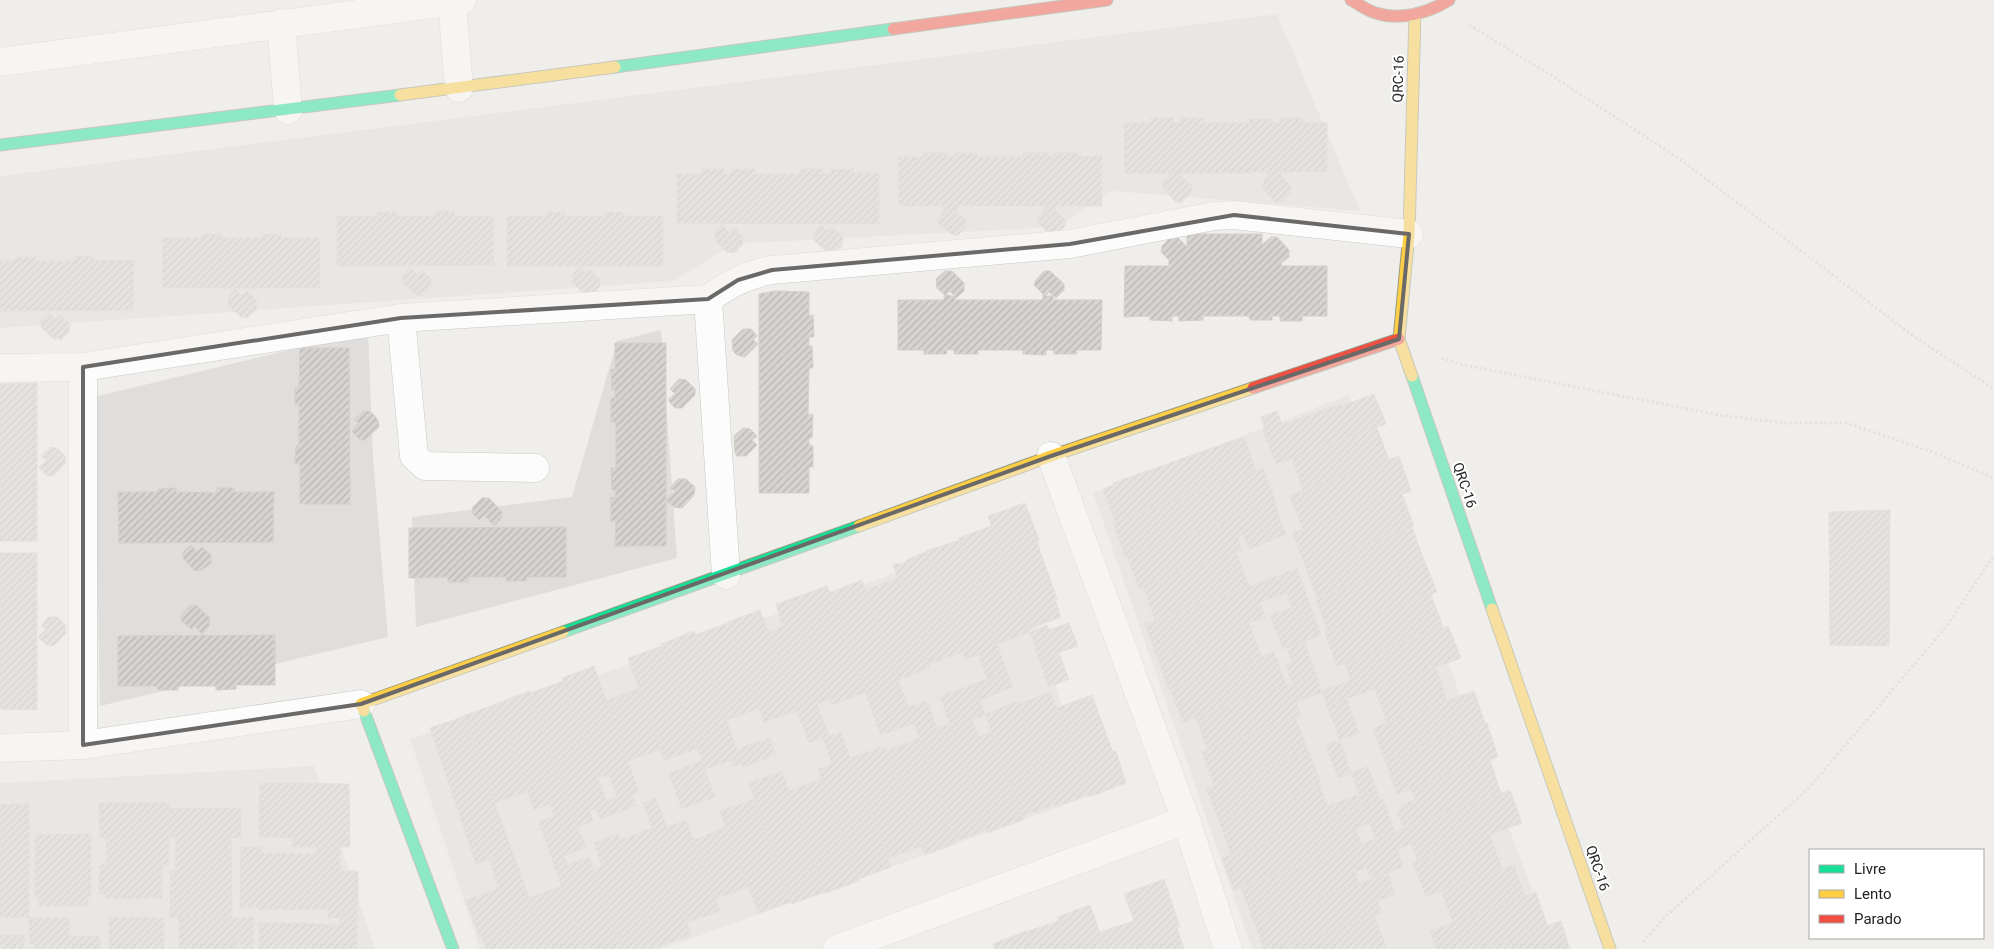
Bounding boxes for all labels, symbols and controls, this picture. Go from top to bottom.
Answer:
street label: QRC-16 [1389,55,1407,103]
street label: QRC-16 [1450,460,1480,510]
street label: QRC-16 [1583,843,1613,893]
legend [1809,849,1984,939]
text: Livre [1854,860,1886,878]
text: Lento [1854,885,1892,903]
text: Parado [1854,910,1902,928]

